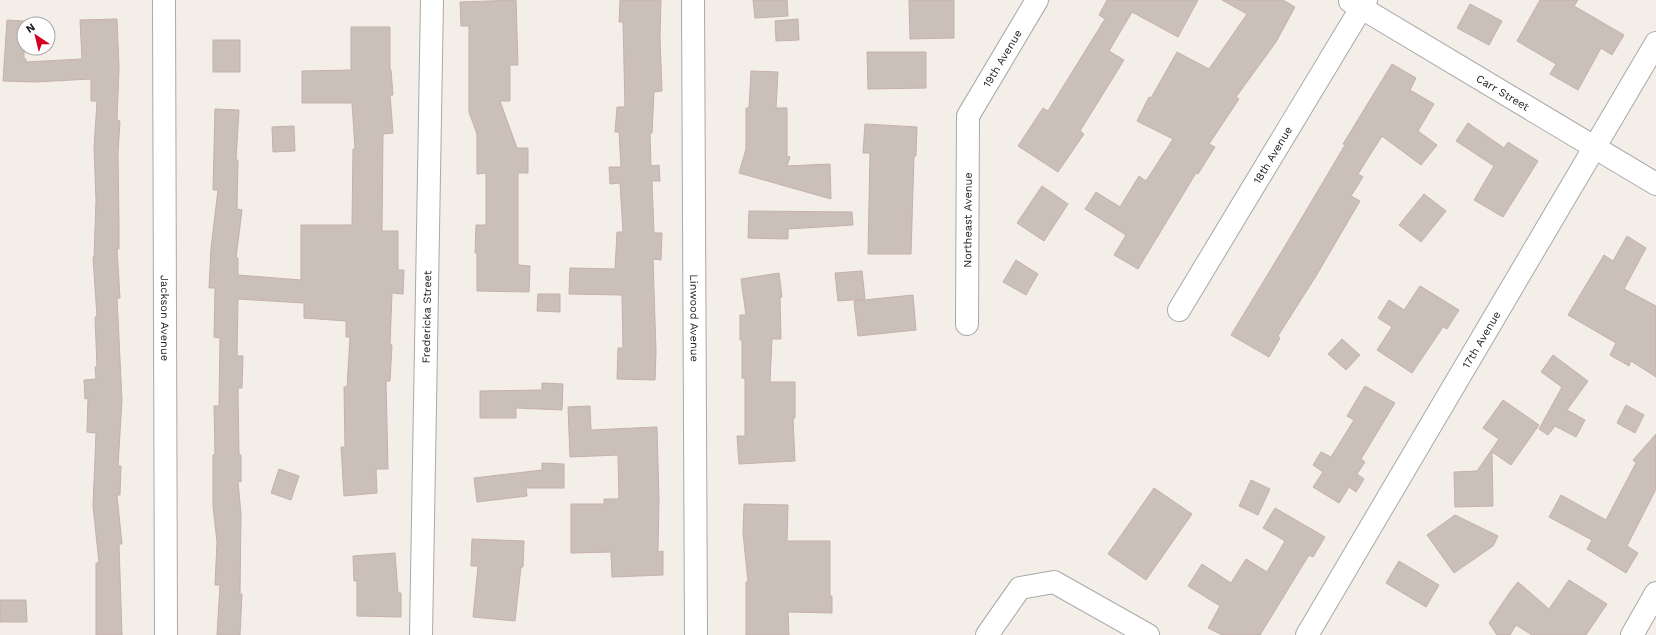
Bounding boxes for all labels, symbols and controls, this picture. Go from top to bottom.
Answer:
north arrow [16,16,56,56]
text: N [23,21,38,36]
street label: 19th Avenue [981,28,1025,90]
street label: Carr Street [1474,72,1532,114]
street label: 18th Avenue [1251,124,1295,186]
street label: Northeast Avenue [961,172,975,268]
street label: Fredericka Street [420,270,434,364]
street label: Linwood Avenue [687,274,701,362]
street label: Jackson Avenue [158,275,171,361]
street label: 17th Avenue [1460,309,1504,371]

